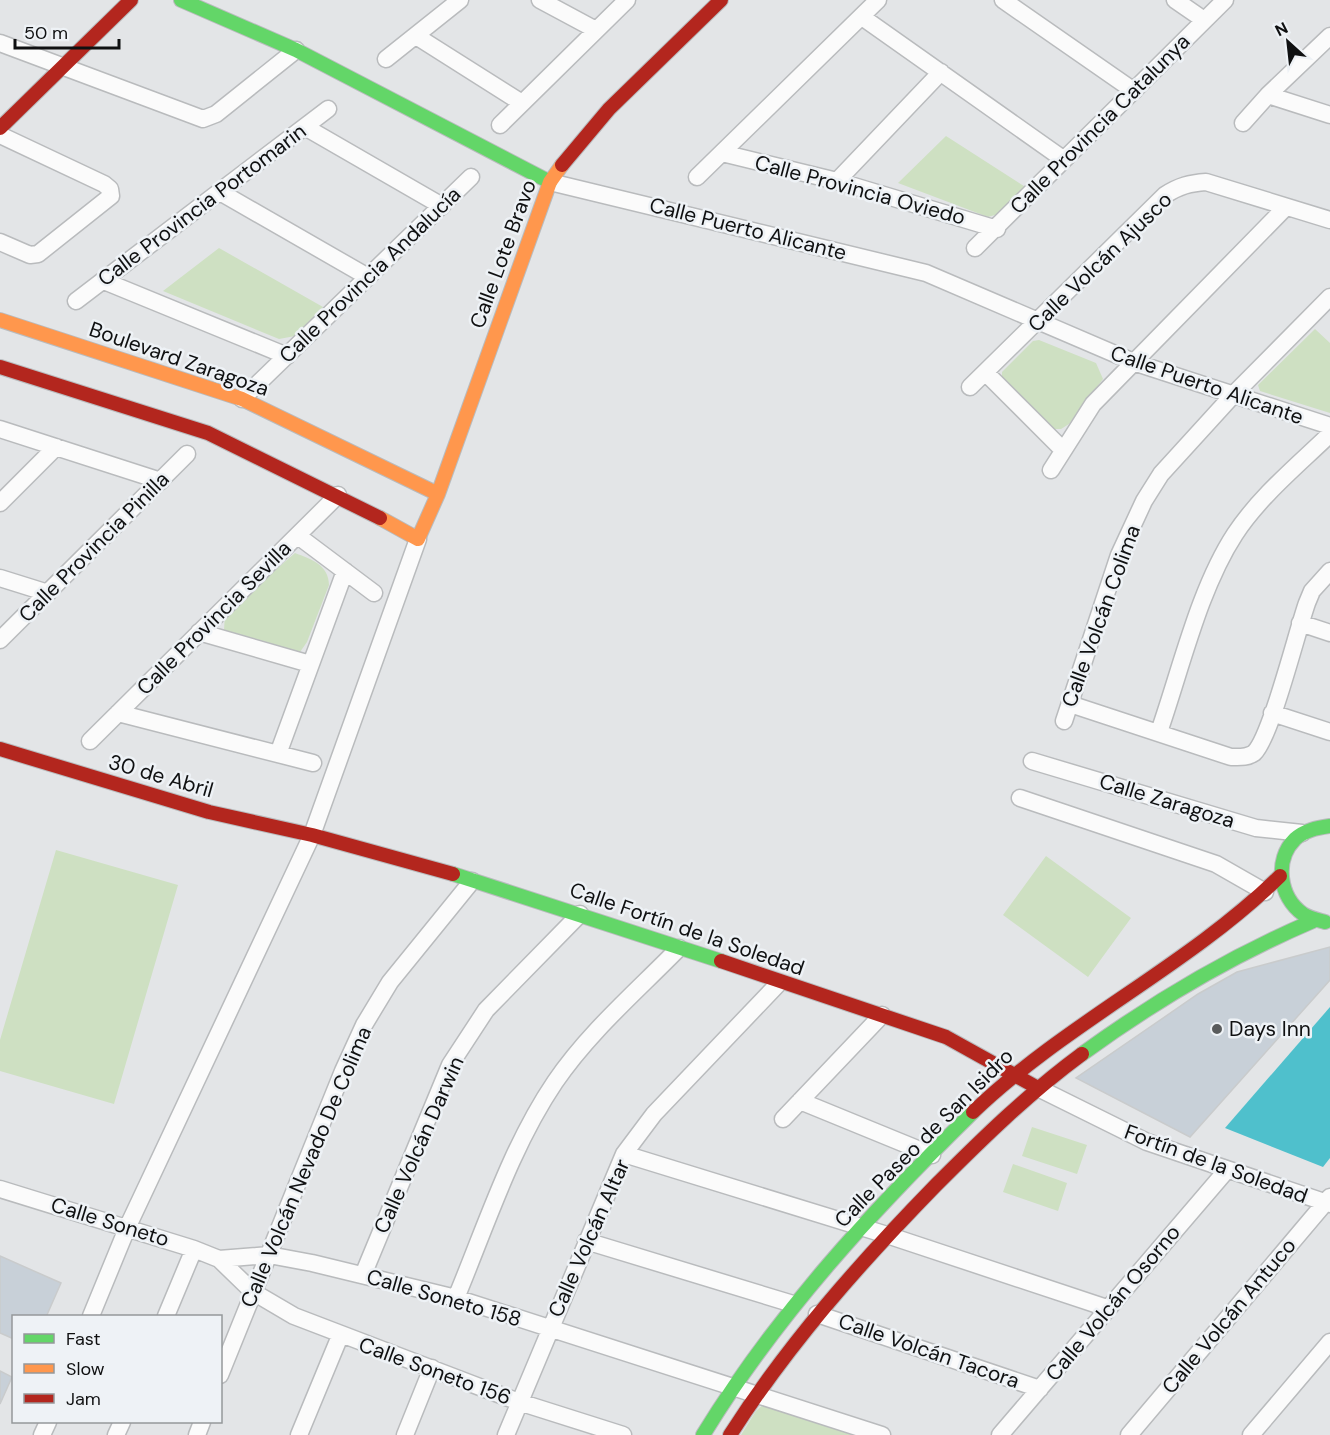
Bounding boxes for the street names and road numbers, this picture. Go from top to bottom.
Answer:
street label: Calle Provincia Catalunya [1004,28,1196,220]
street label: Calle Provincia Portomarin [92,117,312,293]
street label: Calle Provincia Oviedo [752,148,968,232]
street label: Calle Lote Bravo [463,176,543,332]
street label: Calle Provincia Andalucía [273,181,467,369]
street label: Calle Volcán Ajusco [1022,186,1178,338]
street label: Calle Puerto Alicante [646,191,850,267]
street label: Boulevard Zaragoza [85,315,273,403]
street label: Calle Puerto Alicante [1107,339,1307,431]
street label: Calle Provincia Pinilla [13,466,175,628]
street label: Calle Volcán Colima [1055,521,1147,711]
street label: Calle Provincia Sevilla [131,535,297,701]
street label: 30 de Abril [105,748,217,804]
street label: Calle Zaragoza [1096,767,1238,835]
street label: Calle Fortín de la Soledad [566,876,808,982]
street label: Calle Volcán Nevado De Colima [234,1022,378,1312]
street label: Calle Paseo de San Isidro [828,1042,1020,1234]
street label: Calle Volcán Darwin [367,1052,471,1238]
street label: Fortín de la Soledad [1121,1118,1311,1210]
street label: Calle Volcán Altar [542,1154,637,1321]
street label: Calle Soneto [48,1191,172,1253]
street label: Calle Volcán Osorno [1039,1219,1187,1387]
street label: Calle Volcán Antuco [1156,1232,1302,1400]
street label: Calle Soneto 158 [363,1263,525,1333]
street label: Calle Volcán Tacora [835,1307,1023,1395]
street label: Calle Soneto 156 [355,1330,515,1412]

